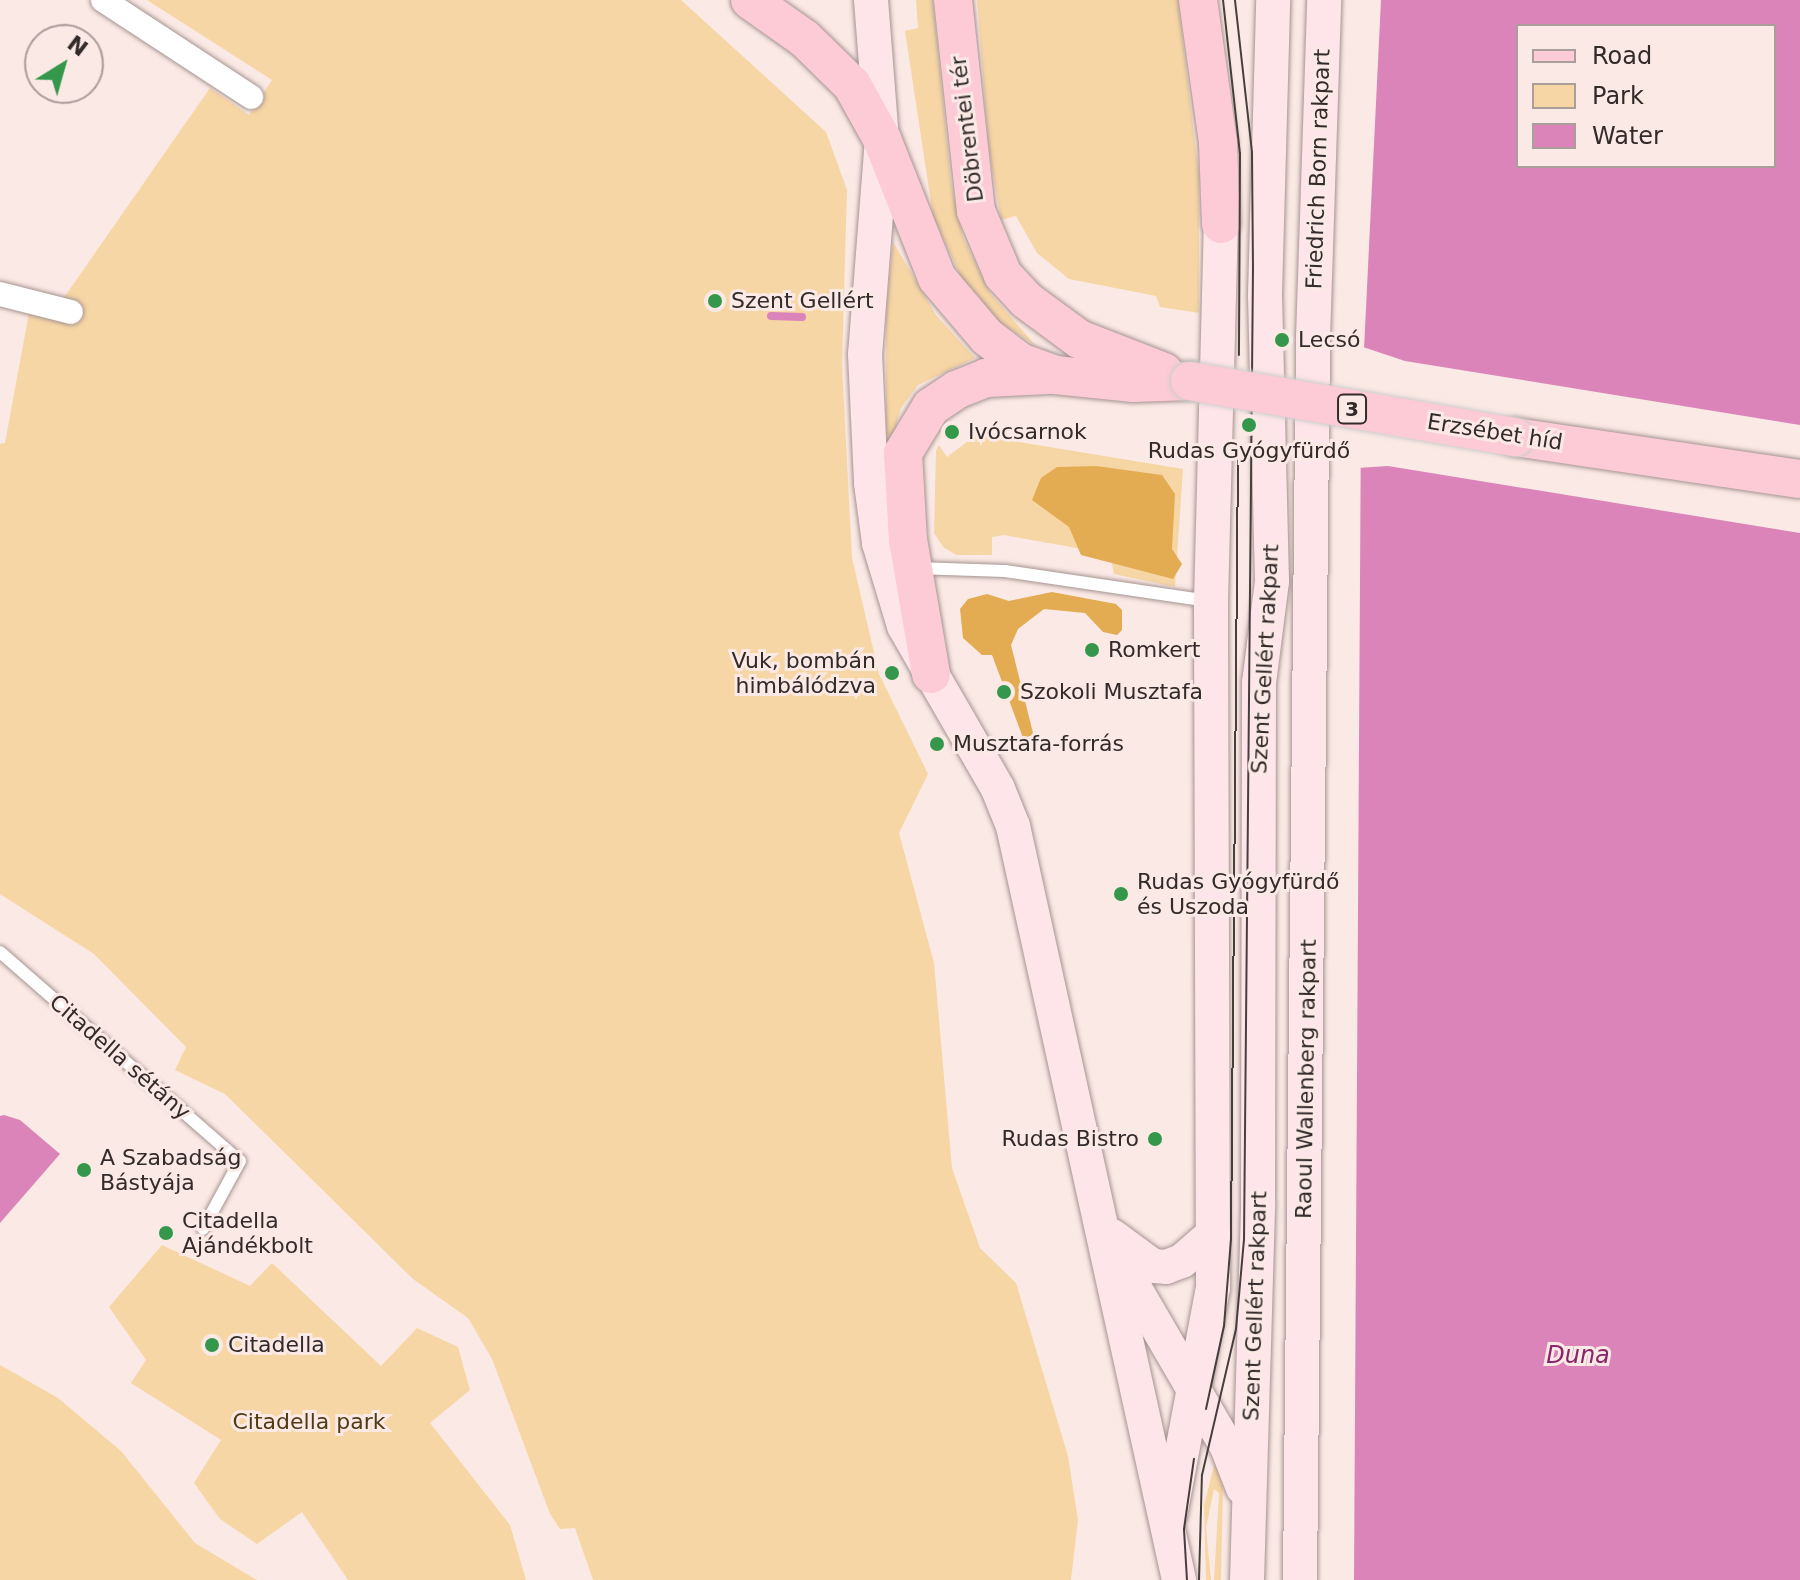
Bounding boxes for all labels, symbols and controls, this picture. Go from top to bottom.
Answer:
north arrow [24,24,104,104]
legend [1516,24,1776,168]
text: N [63,30,92,62]
text: Road [1592,42,1652,70]
street label: Friedrich Born rakpart [1301,48,1335,290]
street label: Döbrentei tér [945,54,989,204]
text: Park [1592,82,1644,110]
text: Water [1592,122,1663,150]
place label: Szent Gellért [731,288,874,314]
marker: Szent Gellért [706,292,724,310]
place label: Lecsó [1298,327,1360,353]
marker: Lecsó [1273,331,1291,349]
road number: 3 [1336,393,1368,425]
street label: Erzsébet híd [1425,408,1565,456]
marker: Rudas Gyógyfürdő [1240,416,1258,434]
place label: Ivócsarnok [968,419,1087,445]
marker: Ivócsarnok [943,423,961,441]
place label: Rudas Gyógyfürdő [1148,438,1350,464]
street label: Szent Gellért rakpart [1246,543,1284,775]
place label: Romkert [1108,637,1200,663]
marker: Romkert [1083,641,1101,659]
place label: Vuk, bombán himbálódzva [732,647,876,698]
marker: Vuk, bombán himbálódzva [883,664,901,682]
place label: Szokoli Musztafa [1020,679,1203,705]
marker: Szokoli Musztafa [995,683,1013,701]
place label: Musztafa-forrás [953,731,1124,757]
marker: Musztafa-forrás [928,735,946,753]
place label: Rudas Gyógyfürdő és Uszoda [1137,868,1339,920]
marker: Rudas Gyógyfürdő és Uszoda [1112,885,1130,903]
street label: Raoul Wallenberg rakpart [1290,939,1322,1219]
street label: Citadella sétány [44,989,196,1125]
place label: Rudas Bistro [1002,1126,1139,1152]
marker: Rudas Bistro [1146,1130,1164,1148]
place label: A Szabadság Bástyája [100,1144,241,1196]
marker: A Szabadság Bástyája [75,1161,93,1179]
street label: Szent Gellért rakpart [1238,1191,1272,1421]
place label: Citadella Ajándékbolt [182,1207,313,1258]
marker: Citadella Ajándékbolt [157,1224,175,1242]
place label: Citadella [228,1332,325,1358]
marker: Citadella [203,1336,221,1354]
water label: Duna [1546,1342,1610,1370]
park label: Citadella park [232,1409,386,1435]

